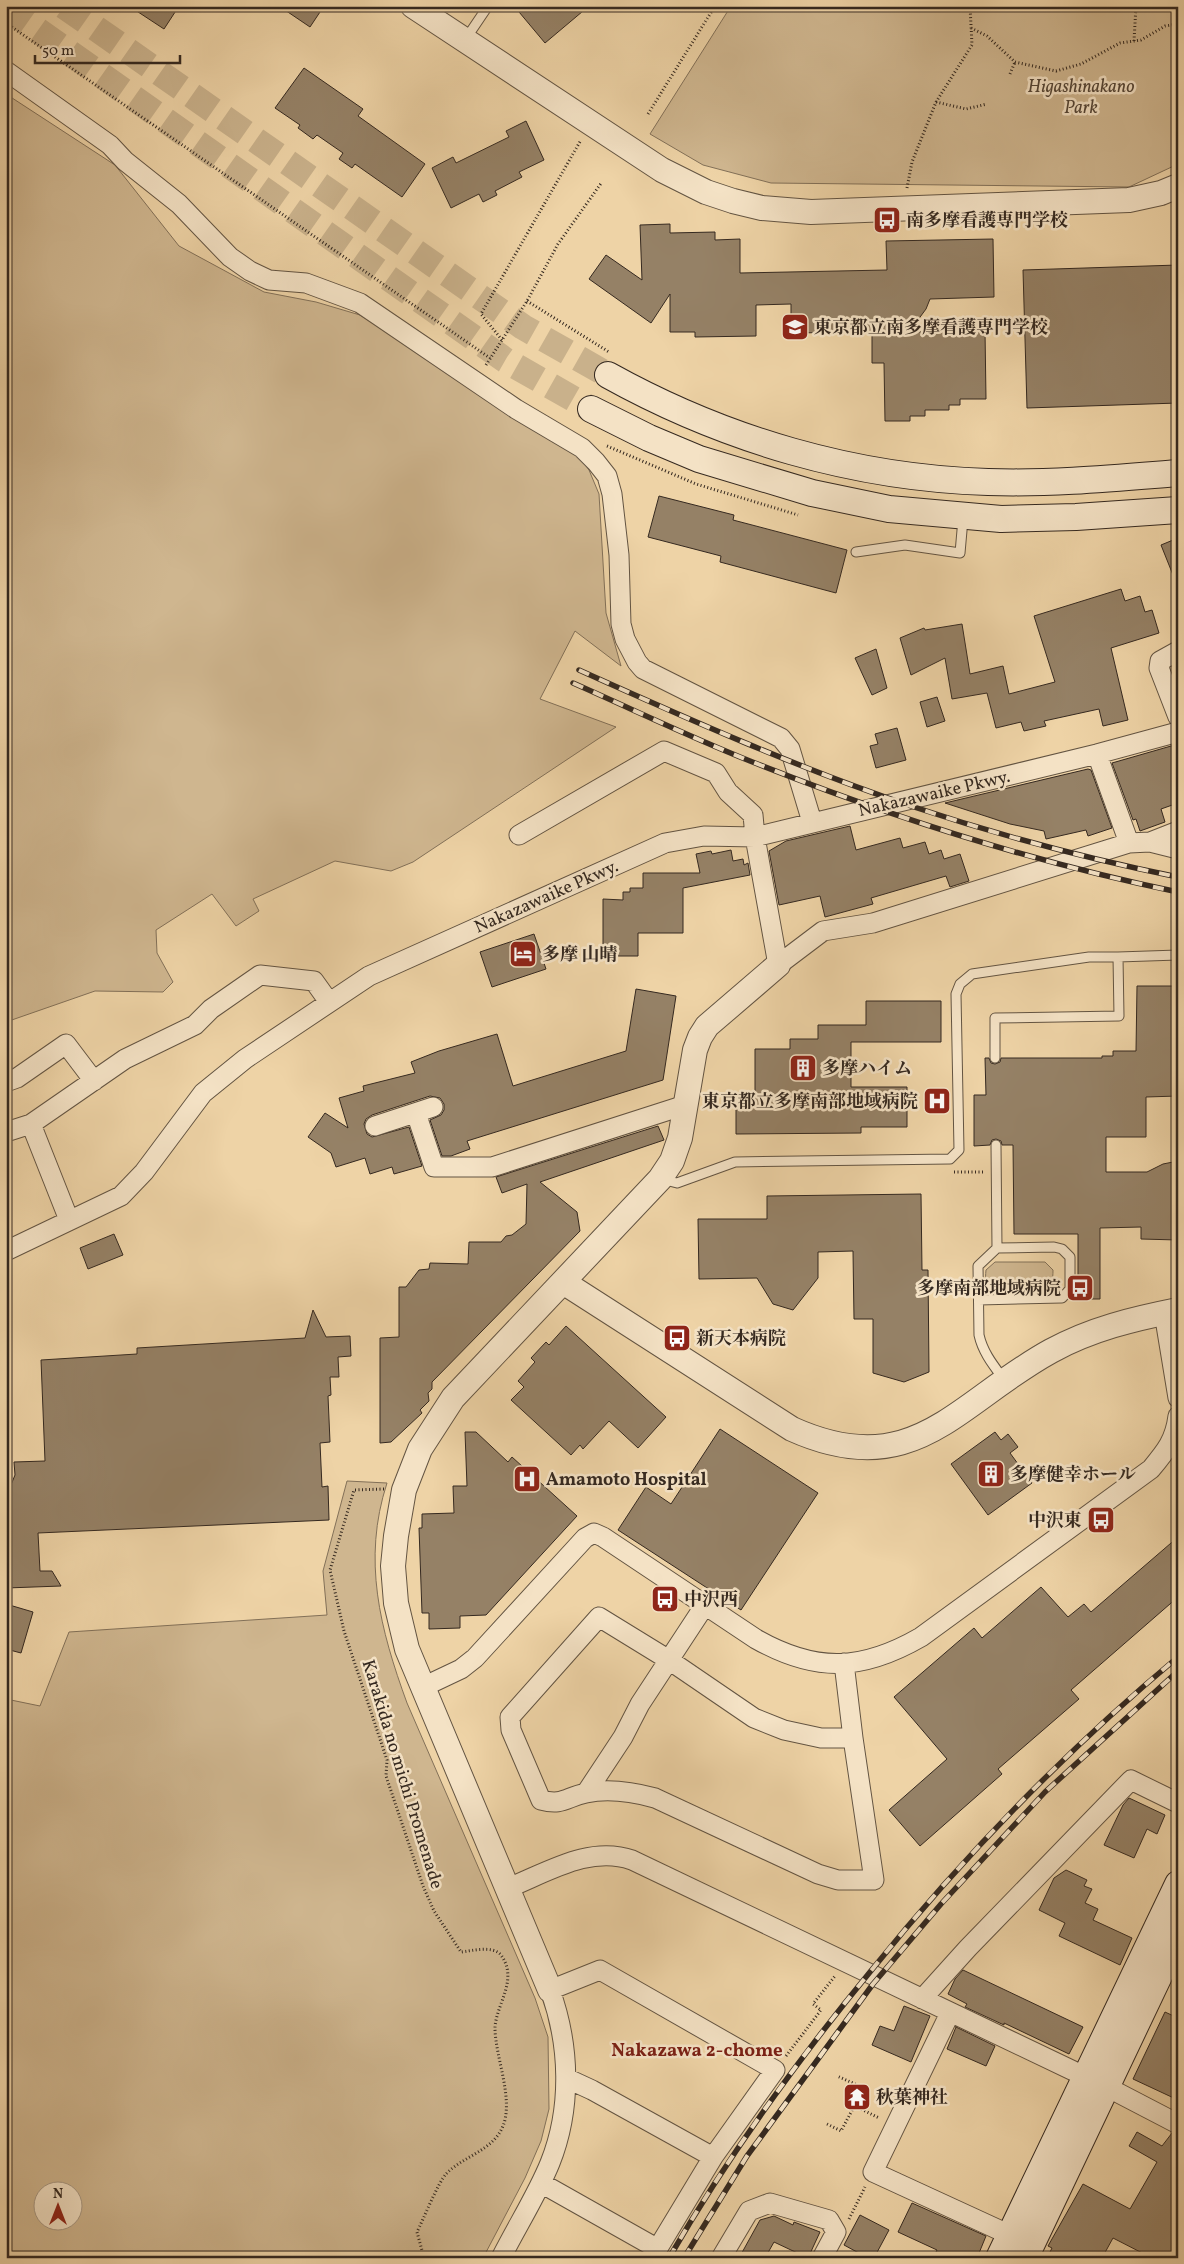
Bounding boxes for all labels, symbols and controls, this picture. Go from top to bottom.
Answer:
scale bar [35,32,180,64]
text: 50 m [42,41,74,62]
park label: Higashinakano Park [1028,75,1134,121]
bus stop icon: 南多摩看護専門学校 [872,205,902,235]
place label: 南多摩看護専門学校 [906,209,1068,234]
school or university icon: 東京都立南多摩看護専門学校 [780,312,810,342]
place label: 東京都立南多摩看護専門学校 [814,316,1048,341]
street label: Nakazawaike Pkwy. [856,765,1013,824]
street label: Nakazawaike Pkwy. [471,854,623,940]
hotel icon: 多摩 山晴 [508,939,538,969]
place label: 多摩 山晴 [542,943,618,968]
building icon: 多摩ハイム [788,1053,818,1083]
place label: 多摩ハイム [822,1057,912,1082]
hospital icon: 東京都立多摩南部地域病院 [922,1086,952,1116]
place label: 東京都立多摩南部地域病院 [702,1090,918,1115]
bus stop icon: 多摩南部地域病院 [1065,1273,1095,1303]
place label: 多摩南部地域病院 [917,1277,1061,1302]
bus stop icon: 新天本病院 [662,1323,692,1353]
place label: 新天本病院 [696,1327,786,1352]
building icon: 多摩健幸ホール [976,1459,1006,1489]
place label: 多摩健幸ホール [1010,1463,1136,1488]
hospital icon: Amamoto Hospital [512,1464,542,1494]
place label: Amamoto Hospital [546,1468,707,1493]
bus stop icon: 中沢東 [1086,1505,1116,1535]
place label: 中沢東 [1028,1509,1082,1534]
bus stop icon: 中沢西 [650,1584,680,1614]
place label: 中沢西 [684,1588,738,1613]
street label: Karakida no michi Promenade [355,1657,448,1892]
district label: Nakazawa 2-chome [611,2038,783,2064]
temple icon: 秋葉神社 [842,2082,872,2112]
place label: 秋葉神社 [876,2086,948,2111]
north arrow [32,2182,82,2232]
text: N [53,2185,63,2204]

